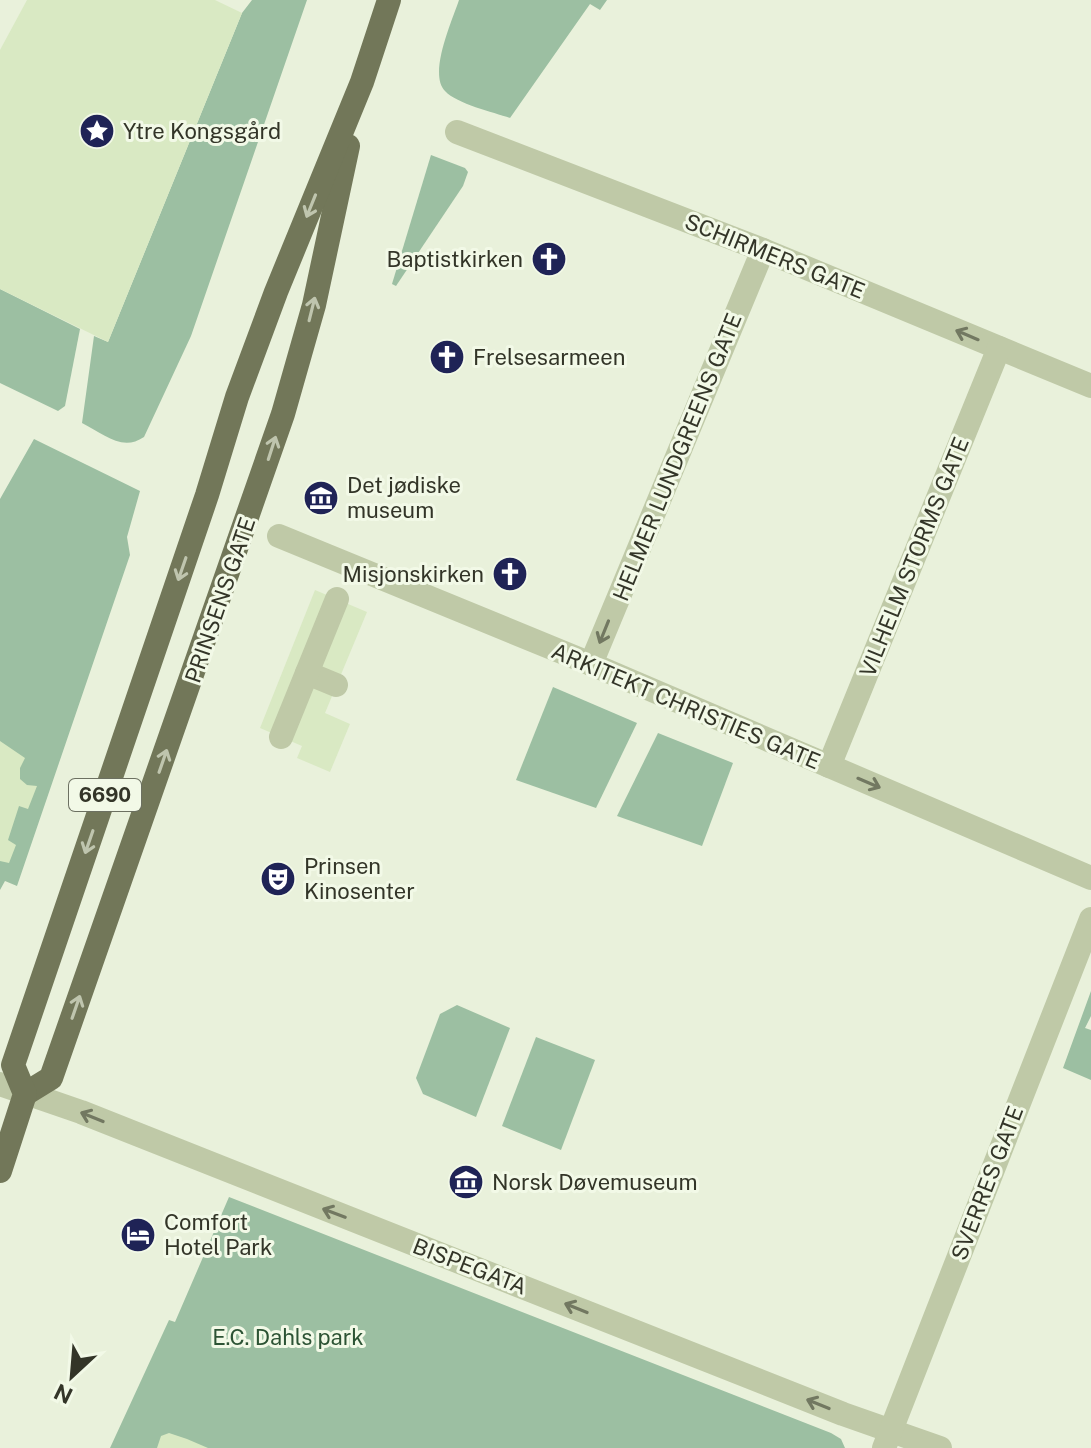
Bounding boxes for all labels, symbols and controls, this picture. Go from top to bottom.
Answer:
place icon: Ytre Kongsgård [78,112,116,150]
place label: Ytre Kongsgård [123,118,281,144]
one-way arrow [303,193,318,218]
street label: SCHIRMERS GATE [681,208,869,304]
church icon: Baptistkirken [530,240,568,278]
place label: Baptistkirken [387,246,523,272]
one-way arrow [306,296,321,322]
street label: HELMER LUNDGREENS GATE [607,309,747,605]
one-way arrow [955,327,980,341]
church icon: Frelsesarmeen [428,338,466,376]
place label: Frelsesarmeen [473,344,625,370]
street label: VILHELM STORMS GATE [854,433,974,681]
one-way arrow [266,436,280,461]
place label: Det jødiske museum [347,472,461,523]
museum icon: Det jødiske museum [302,479,340,517]
street label: PRINSENS GATE [179,514,261,686]
church icon: Misjonskirken [491,555,529,593]
one-way arrow [173,556,188,581]
place label: Misjonskirken [342,561,484,587]
one-way arrow [596,619,611,644]
street label: ARKITEKT CHRISTIES GATE [548,638,824,774]
one-way arrow [156,749,171,774]
one-way arrow [856,777,881,792]
road number: 6690 [69,779,141,811]
one-way arrow [80,829,95,854]
place label: Prinsen Kinosenter [304,853,415,904]
theatre icon: Prinsen Kinosenter [259,860,297,898]
one-way arrow [70,995,84,1019]
street label: SVERRES GATE [946,1102,1028,1264]
one-way arrow [80,1109,105,1123]
museum icon: Norsk Døvemuseum [447,1163,485,1201]
place label: Norsk Døvemuseum [492,1169,697,1195]
one-way arrow [322,1205,347,1219]
place label: Comfort Hotel Park [164,1209,272,1260]
hotel icon: Comfort Hotel Park [119,1216,157,1254]
street label: BISPEGATA [409,1232,531,1300]
one-way arrow [564,1300,589,1314]
park label: E.C. Dahls park [212,1324,364,1350]
north arrow [32,1336,112,1416]
text: N [50,1379,77,1409]
one-way arrow [806,1396,831,1410]

